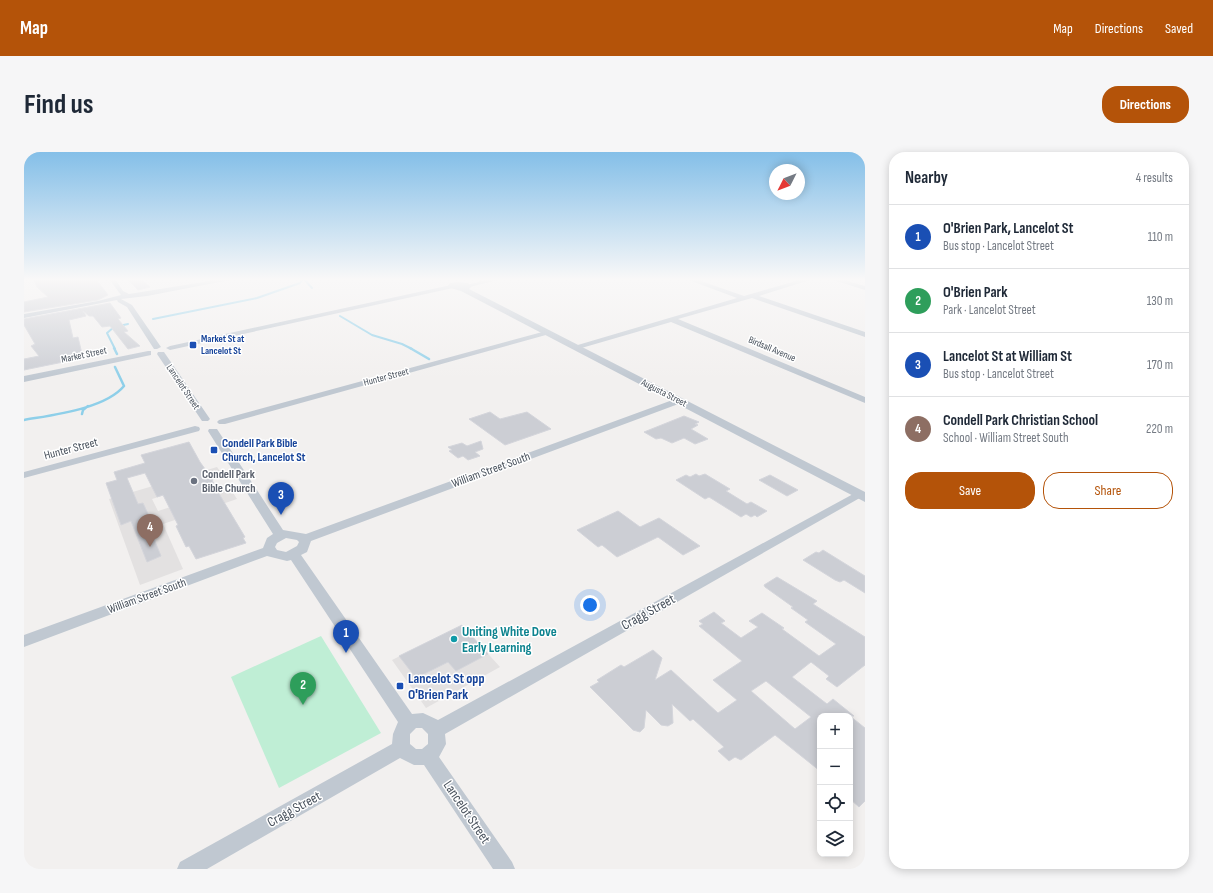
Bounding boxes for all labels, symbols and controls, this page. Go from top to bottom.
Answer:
text: Map [20,17,48,40]
text: Map [1053,20,1073,37]
text: Directions [1095,20,1143,37]
text: Saved [1165,20,1193,37]
button: Directions [1102,86,1189,123]
text: Find us [24,88,93,121]
north arrow [769,164,805,200]
text: Nearby [905,168,948,188]
text: 4 results [1136,170,1173,186]
text: O'Brien Park, Lancelot St [943,219,1073,238]
text: 1 [915,229,921,245]
text: 110 m [1148,229,1173,245]
text: Bus stop · Lancelot Street [943,238,1054,254]
text: O'Brien Park [943,283,1007,302]
text: 2 [915,293,921,309]
text: 130 m [1147,293,1173,309]
text: Park · Lancelot Street [943,302,1036,318]
place label: Market St at Lancelot St [201,333,245,357]
street label: Birdsall Avenue [746,334,798,364]
marker: Market St at Lancelot St [188,340,198,350]
street label: Market Street [60,344,108,366]
text: Lancelot St at William St [943,347,1072,366]
text: 3 [915,357,921,373]
text: 170 m [1147,357,1173,373]
street label: Lancelot Street [164,362,202,412]
street label: Hunter Street [362,365,410,389]
text: Bus stop · Lancelot Street [943,366,1054,382]
street label: Augusta Street [638,376,689,410]
text: Condell Park Christian School [943,411,1098,430]
text: 4 [915,421,921,437]
text: 220 m [1146,421,1173,437]
text: School · William Street South [943,430,1069,446]
street label: Hunter Street [42,435,100,463]
place label: Condell Park Bible Church, Lancelot St [222,436,306,465]
marker: Condell Park Bible Church, Lancelot St [209,445,219,455]
street label: William Street South [450,449,532,491]
place label: Condell Park Bible Church [202,467,256,496]
button: Save [905,472,1035,509]
button: Share [1043,472,1173,509]
marker: Condell Park Bible Church [189,476,199,486]
pin: 3 [268,482,294,515]
pin: 4 [137,514,163,547]
street label: William Street South [106,575,188,617]
street label: Cragg Street [618,590,678,634]
your location [580,595,600,615]
pin: 1 [333,620,359,653]
place label: Uniting White Dove Early Learning [462,623,557,656]
marker: Uniting White Dove Early Learning [449,634,459,644]
place label: Lancelot St opp O'Brien Park [408,670,485,703]
pin: 2 [290,672,316,705]
marker: Lancelot St opp O'Brien Park [395,681,405,691]
map controls [817,713,853,857]
button: + [817,713,853,749]
button: − [817,749,853,785]
street label: Lancelot Street [440,777,494,847]
button: locate [817,785,853,821]
street label: Cragg Street [264,787,324,831]
button: layers [817,821,853,857]

